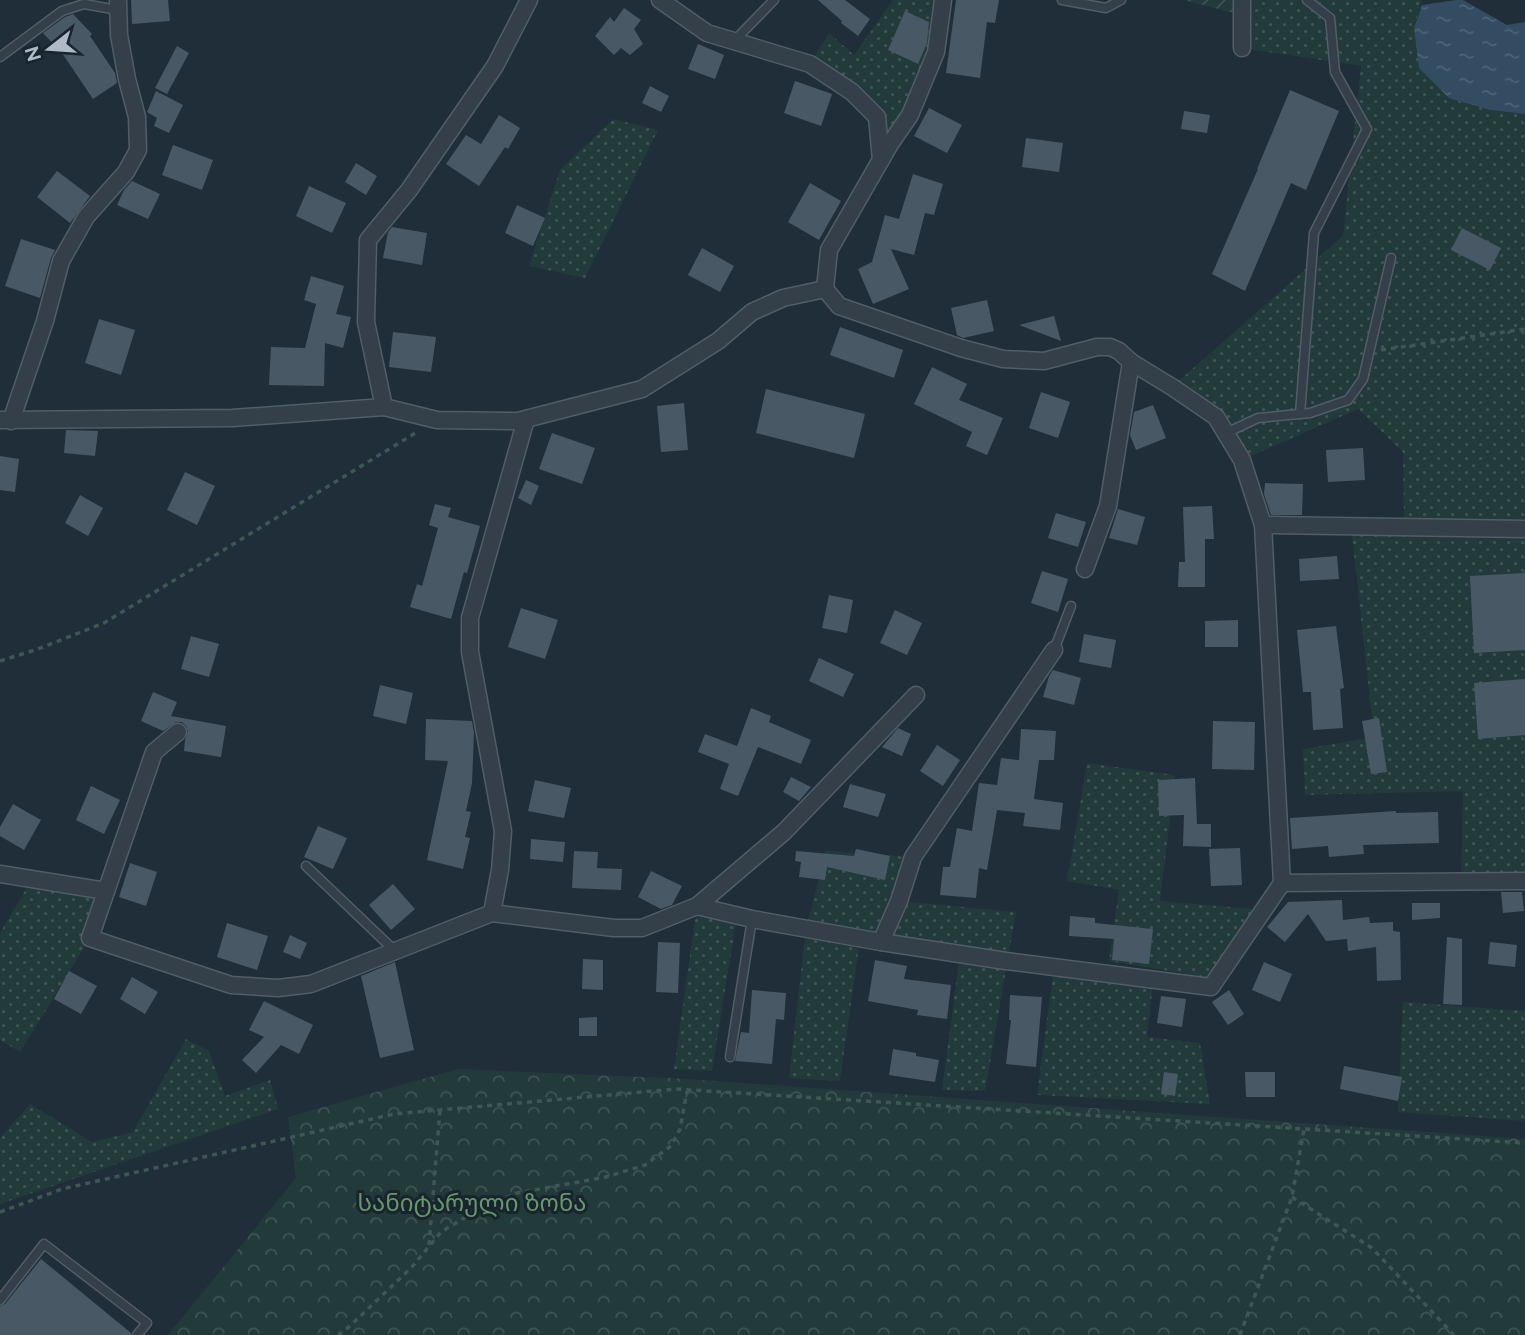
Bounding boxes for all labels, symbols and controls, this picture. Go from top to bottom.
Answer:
north arrow [14,14,84,84]
text: N [20,44,45,64]
park label: სანიტარული ზონა [358,1188,586,1217]

